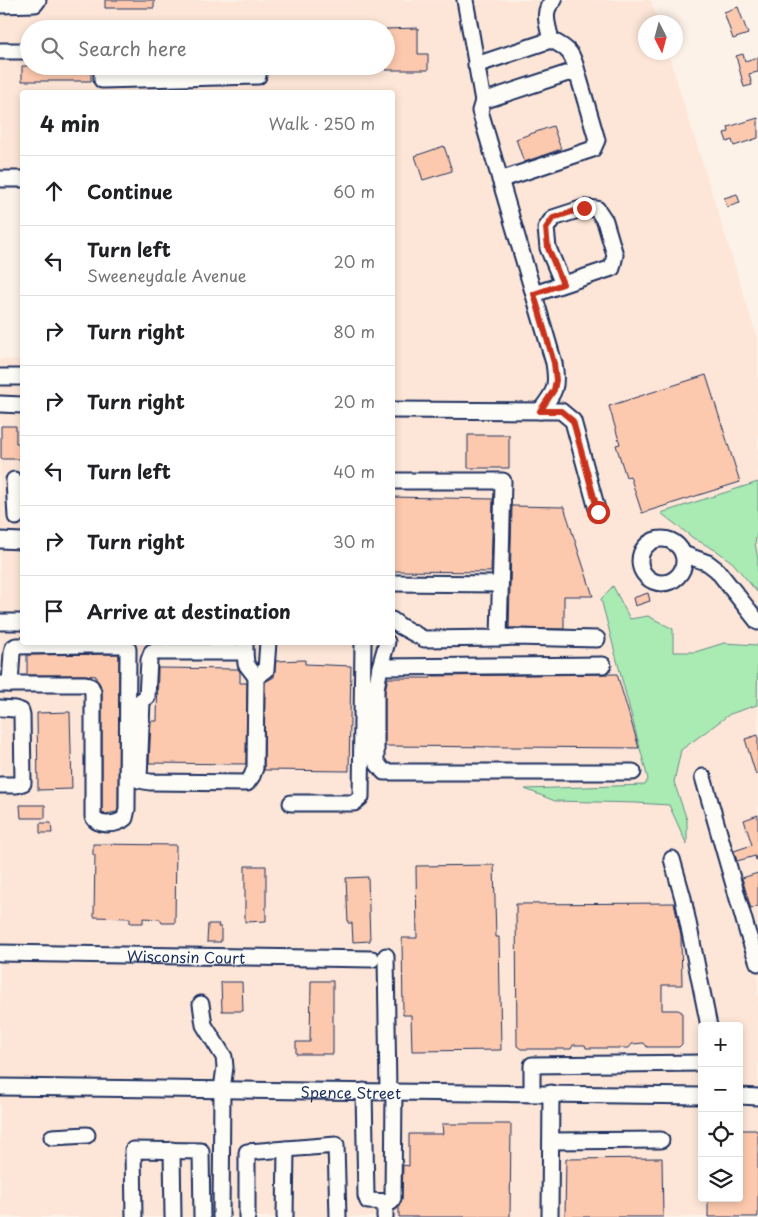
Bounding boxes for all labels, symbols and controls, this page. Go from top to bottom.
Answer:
north arrow [638,15,683,60]
search box [20,20,395,75]
icon: search [38,34,66,62]
text: Search here [78,34,187,62]
text: 4 min [40,107,100,139]
text: Walk · 250 m [269,111,375,135]
icon: ahead [40,177,68,205]
text: Continue [87,177,173,205]
text: 60 m [333,179,375,203]
route end [573,197,596,220]
text: Turn left [87,235,171,263]
icon: left [40,247,68,275]
text: 20 m [334,249,375,273]
text: Sweeneydale Avenue [87,263,247,287]
icon: right [40,317,68,345]
text: Turn right [87,317,185,345]
text: 80 m [333,319,375,343]
icon: right [40,387,68,415]
text: Turn right [87,387,185,415]
text: 20 m [334,389,375,413]
icon: left [40,457,68,485]
text: Turn left [87,457,171,485]
text: 40 m [333,459,375,483]
route start [587,501,610,524]
icon: right [40,527,68,555]
text: Turn right [87,527,185,555]
text: 30 m [333,529,375,553]
icon: arrive [40,597,68,625]
text: Arrive at destination [87,597,291,625]
street label: Wisconsin Court [127,944,245,968]
map controls [698,1022,743,1202]
button: + [698,1022,743,1067]
button: − [698,1067,743,1112]
street label: Spence Street [301,1079,401,1104]
button: locate [698,1112,743,1157]
button: layers [698,1157,743,1202]

